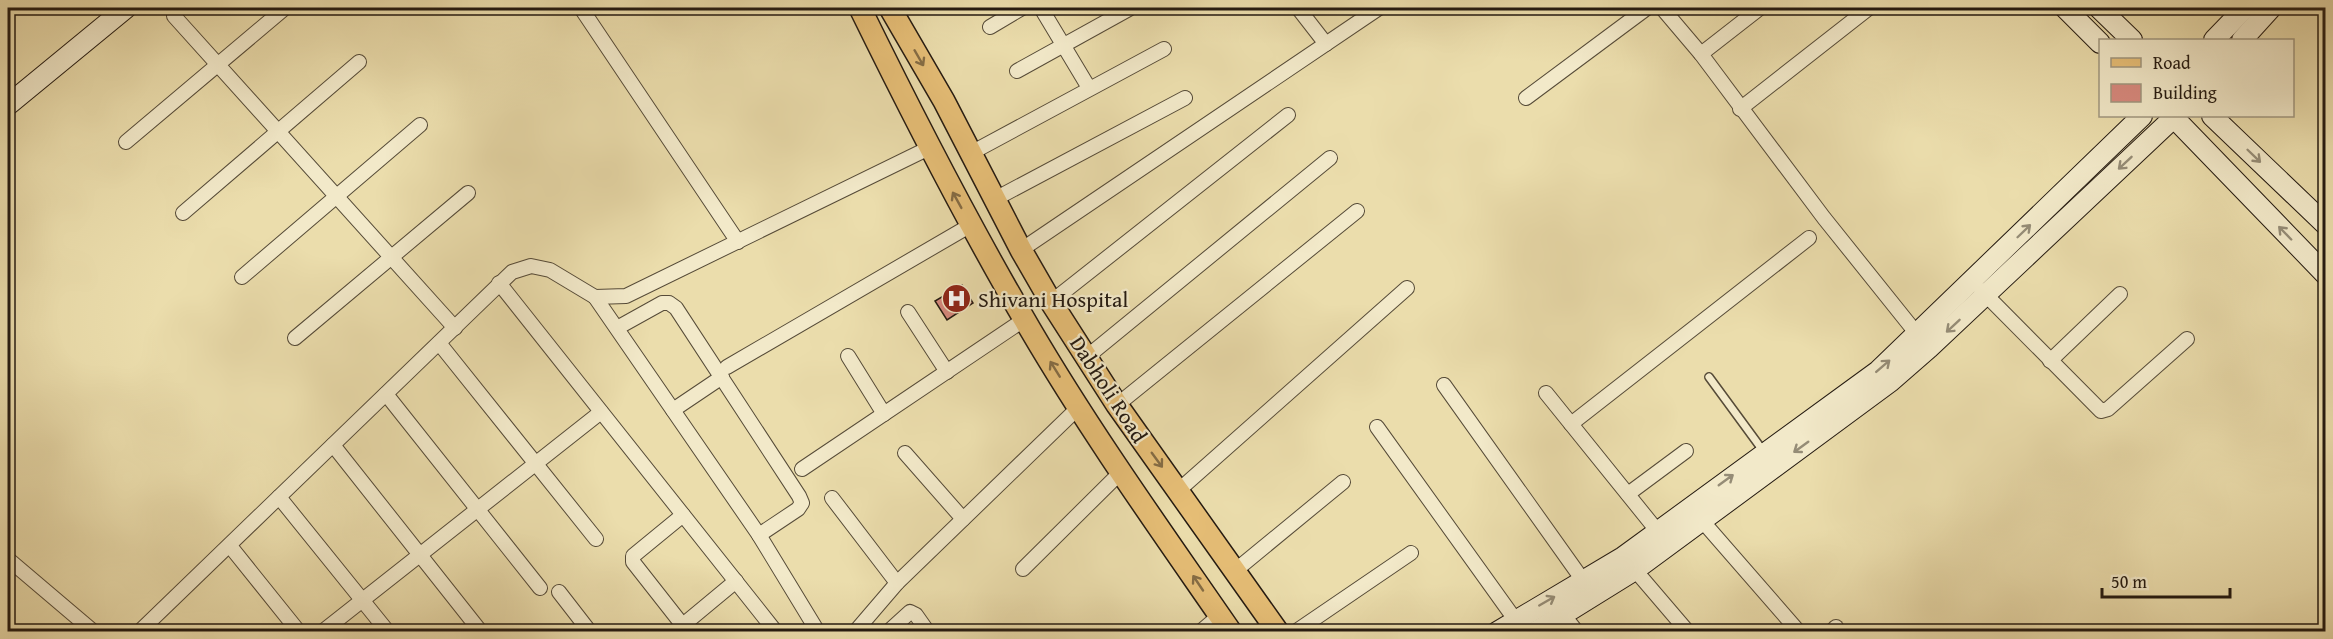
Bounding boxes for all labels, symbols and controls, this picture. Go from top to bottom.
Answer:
legend [2099,39,2294,117]
one-way arrow [913,49,925,66]
text: Road [2153,49,2191,76]
text: Building [2153,79,2217,106]
one-way arrow [2246,149,2261,163]
one-way arrow [2118,156,2133,170]
one-way arrow [951,192,963,209]
one-way arrow [2016,224,2031,238]
one-way arrow [2277,225,2292,240]
hospital icon: Shivani Hospital [941,283,973,315]
place label: Shivani Hospital [978,283,1129,315]
one-way arrow [1946,318,1961,332]
street label: Dabholi Road [1062,329,1156,449]
one-way arrow [1876,359,1891,373]
one-way arrow [1048,360,1061,377]
one-way arrow [1793,441,1809,454]
one-way arrow [1151,452,1163,468]
one-way arrow [1717,474,1733,487]
scale bar [2102,561,2230,599]
text: 50 m [2111,568,2147,595]
one-way arrow [1192,575,1204,592]
one-way arrow [1538,595,1555,607]

